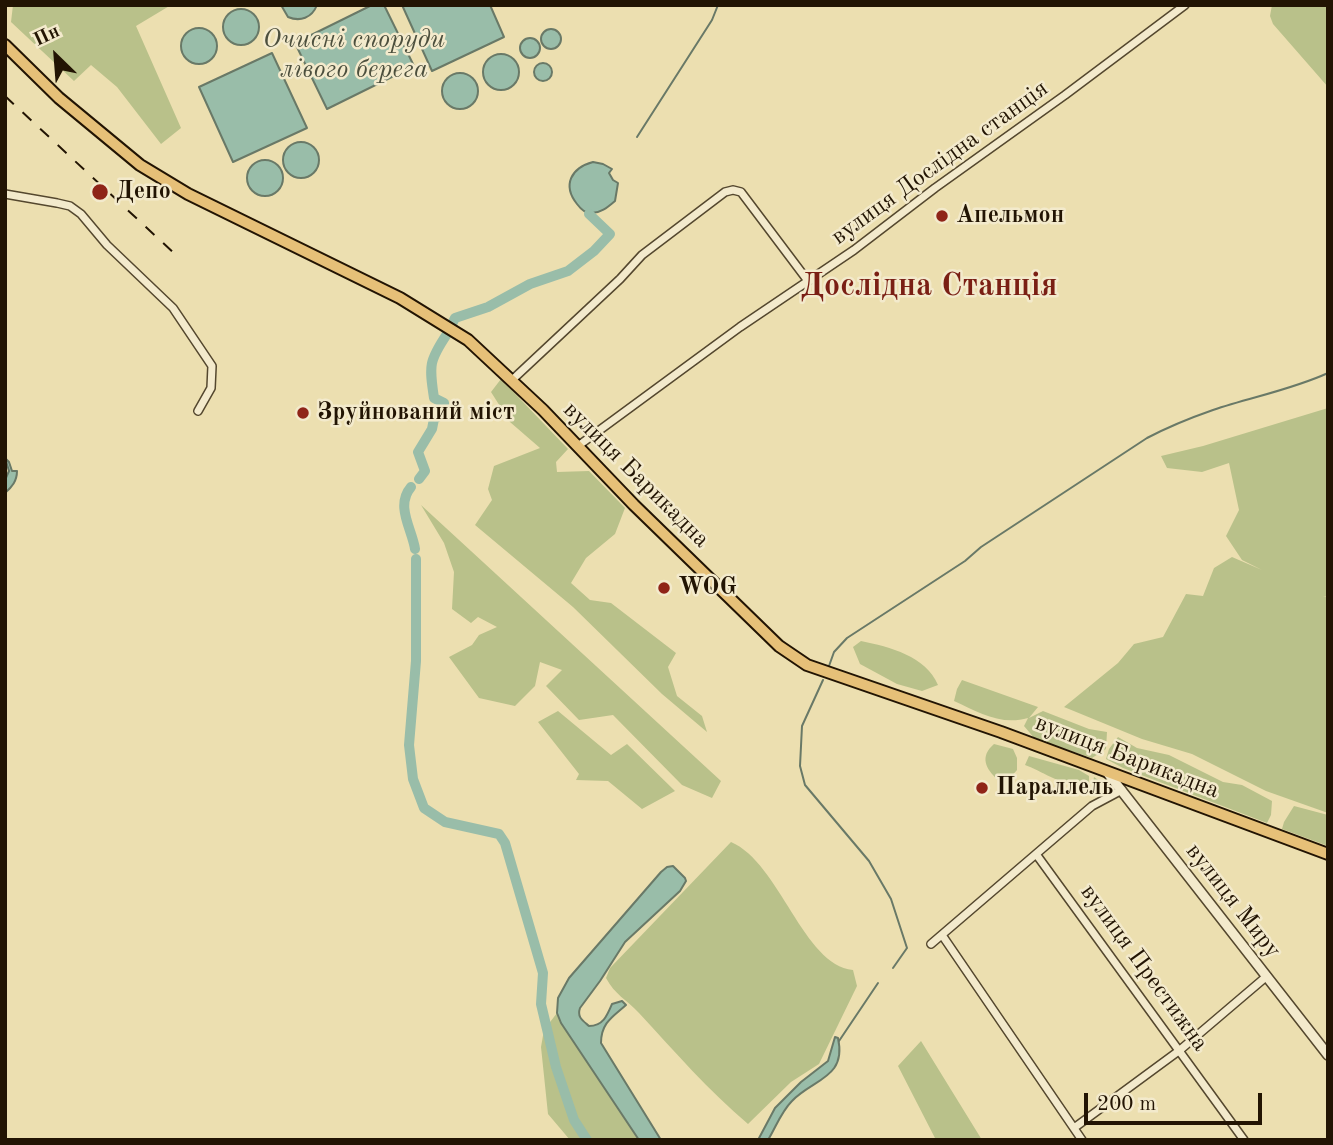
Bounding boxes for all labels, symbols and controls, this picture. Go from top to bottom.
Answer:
north arrow [21,21,91,91]
text: Пн [31,22,63,51]
water label: Очисні споруди лівого берега [263,24,445,86]
street label: вулиця Дослідна станція [826,75,1054,251]
place label: Депо [116,178,171,206]
marker: Депо [90,182,110,202]
place label: Апельмон [956,202,1064,230]
marker: Апельмон [934,208,950,224]
district label: Дослідна Станція [800,268,1058,306]
street label: вулиця Барикадна [557,396,715,554]
place label: Зруйнований міст [317,399,515,427]
marker: Зруйнований міст [295,405,311,421]
place label: WOG [678,574,737,602]
marker: WOG [656,580,672,596]
street label: вулиця Барикадна [1031,709,1223,805]
place label: Параллель [996,774,1114,802]
marker: Параллель [974,780,990,796]
street label: вулиця Миру [1179,838,1287,964]
street label: вулиця Престижна [1074,879,1214,1057]
scale bar [1088,1078,1266,1122]
text: 200 m [1097,1094,1156,1115]

